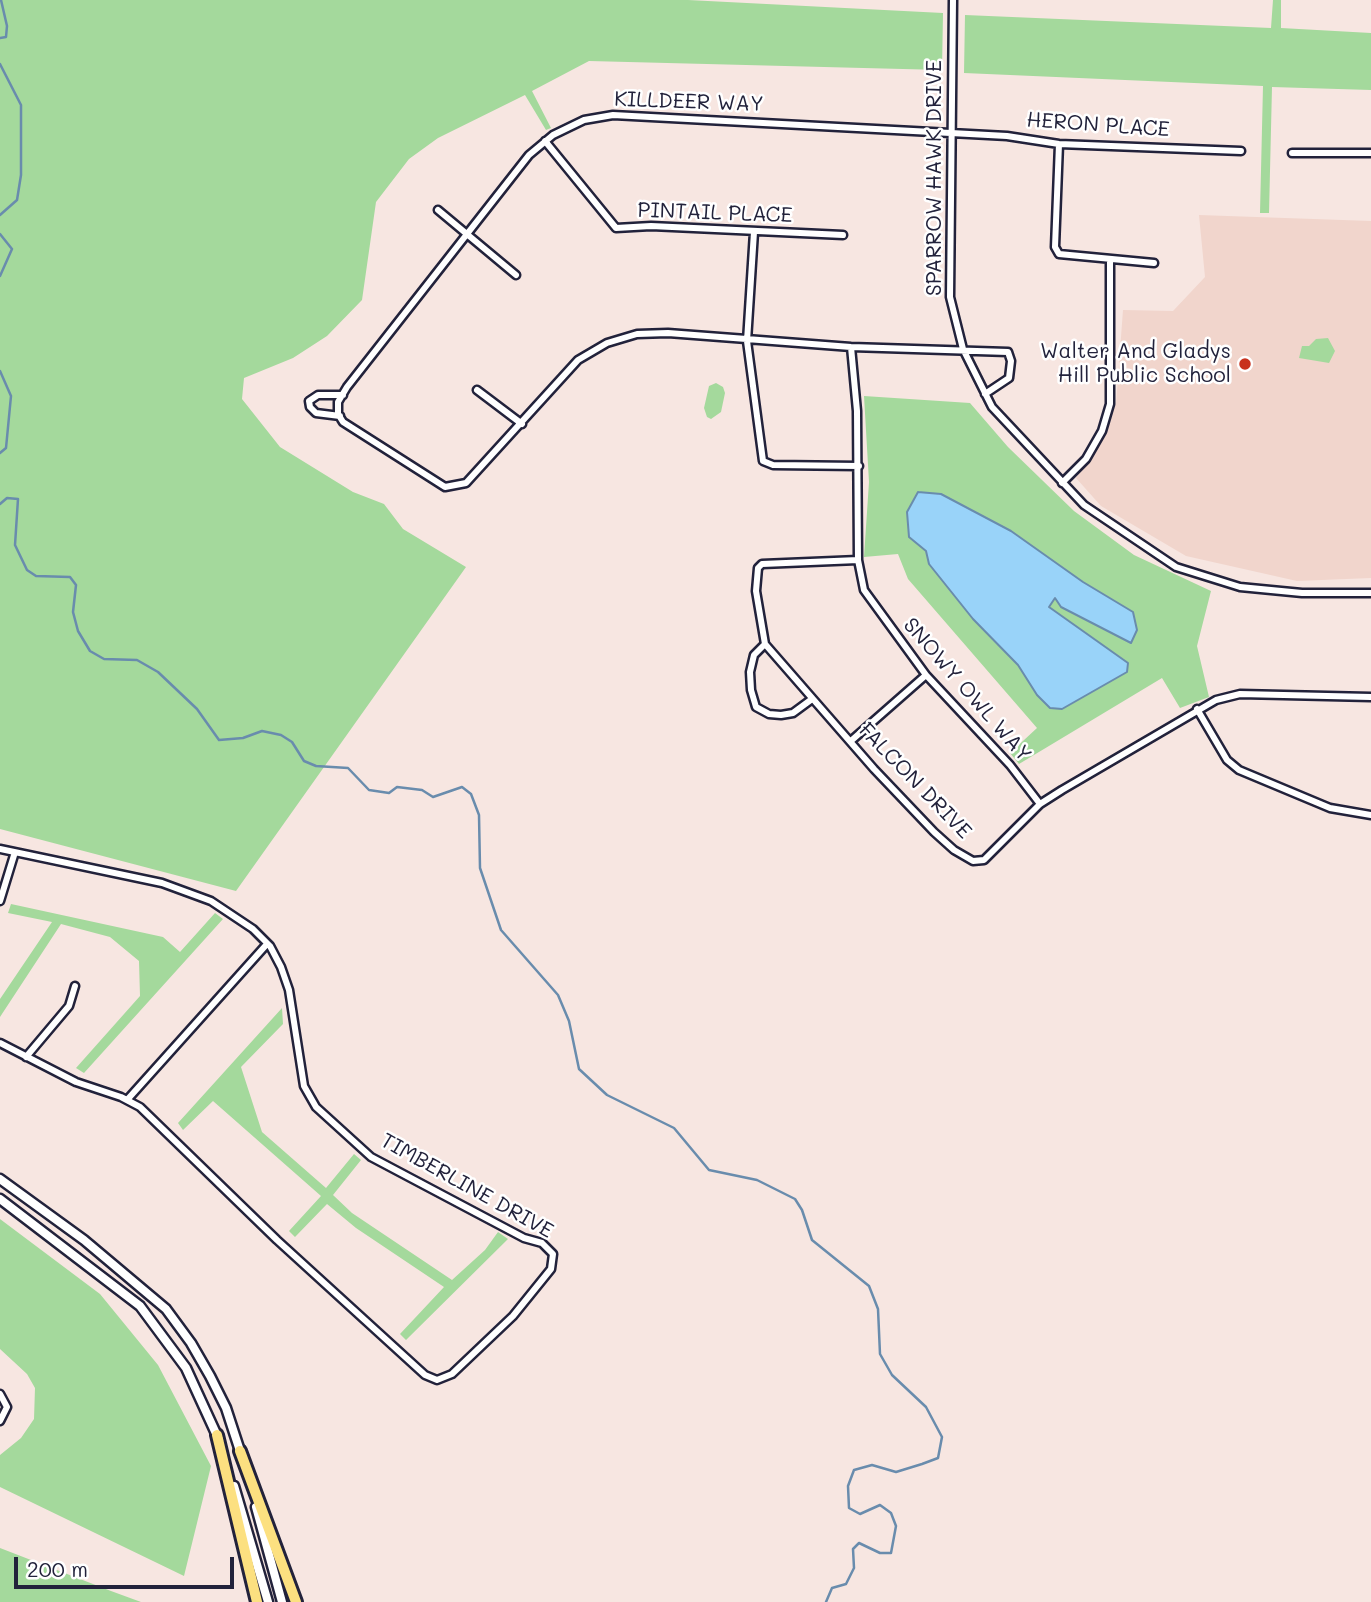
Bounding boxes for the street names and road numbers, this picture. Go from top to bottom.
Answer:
street label: SPARROW HAWK DRIVE [922,60,948,296]
street label: KILLDEER WAY [614,87,764,117]
street label: HERON PLACE [1026,107,1170,143]
street label: PINTAIL PLACE [637,198,793,228]
street label: SNOWY OWL WAY [898,613,1036,767]
street label: FALCON DRIVE [853,718,977,844]
street label: TIMBERLINE DRIVE [376,1128,558,1244]

